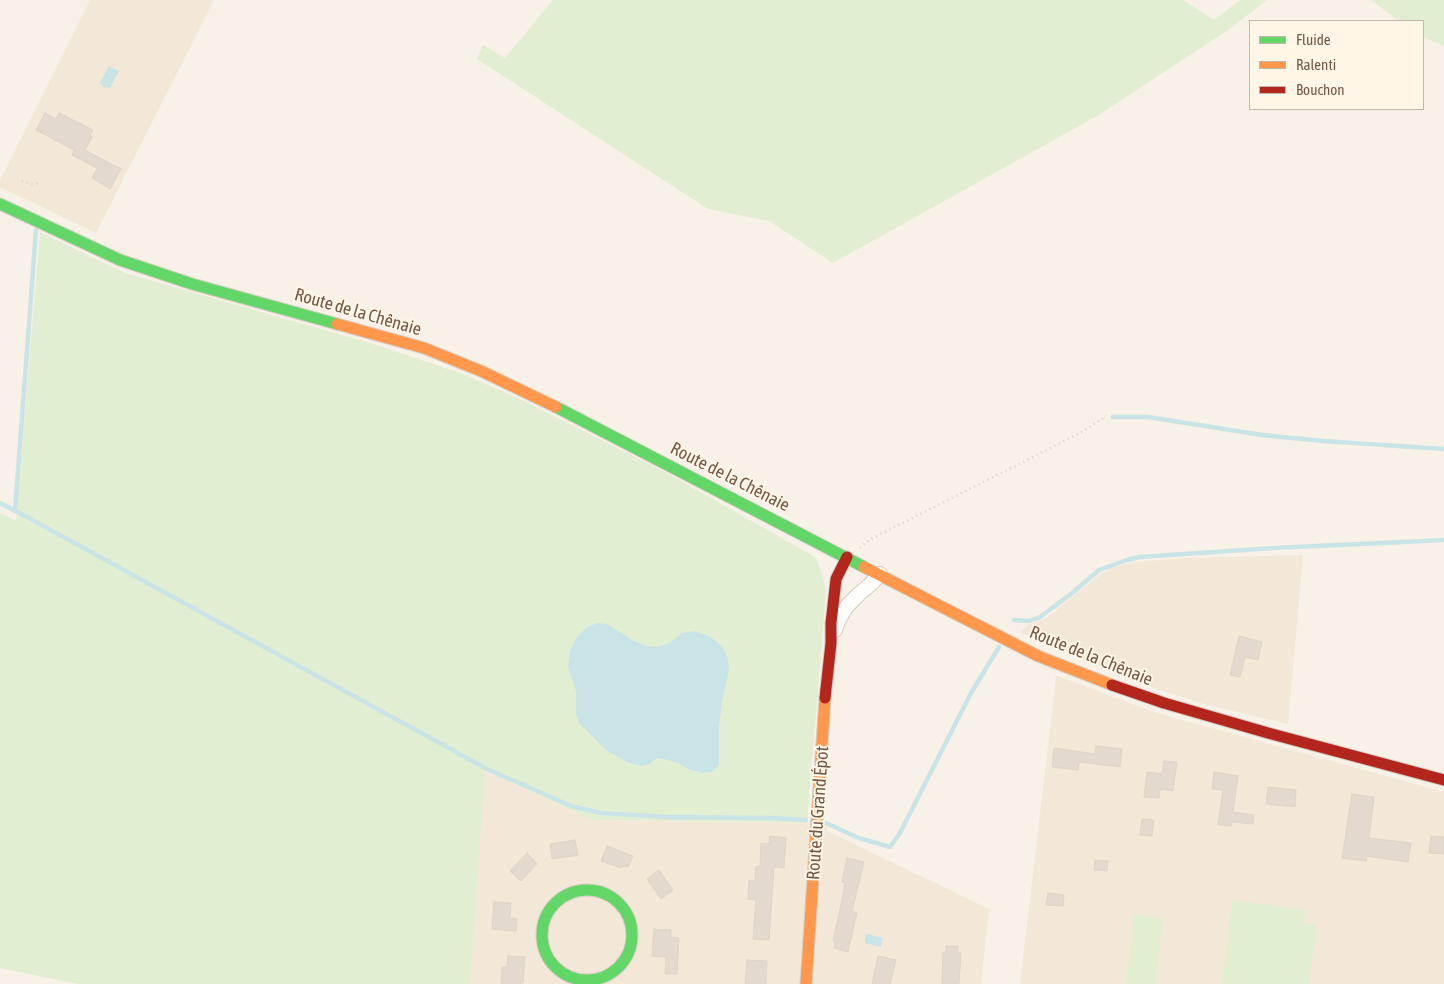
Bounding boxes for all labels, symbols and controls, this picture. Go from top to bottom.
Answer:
legend [1249,20,1424,110]
text: Fluide [1296,31,1331,48]
text: Ralenti [1296,56,1336,73]
text: Bouchon [1296,81,1345,98]
street label: Route de la Chênaie [292,284,424,340]
street label: Route de la Chênaie [667,438,793,516]
street label: Route de la Chênaie [1026,621,1156,691]
street label: Route du Grand Épot [803,745,833,881]

